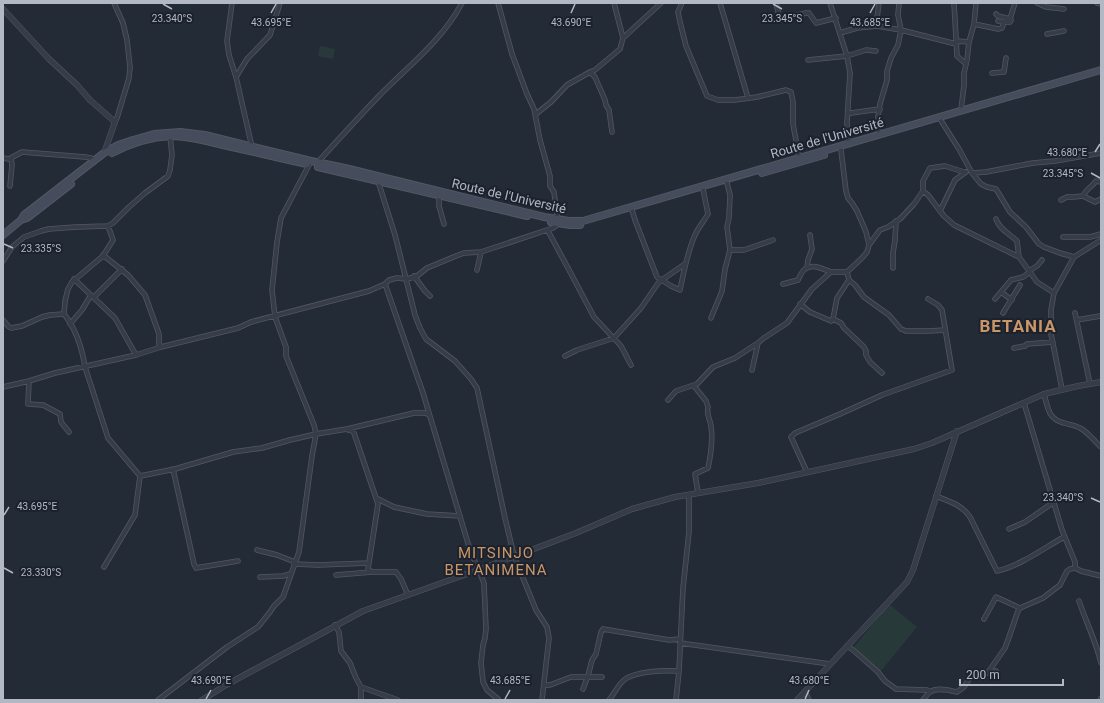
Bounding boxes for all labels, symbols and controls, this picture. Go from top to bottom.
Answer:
text: 23.340°S [152,13,192,24]
text: 23.345°S [762,13,802,24]
text: 43.695°E [251,17,291,28]
text: 43.690°E [551,17,591,28]
text: 43.685°E [850,17,890,28]
street label: Route de l'Université [769,115,885,161]
text: 43.680°E [1047,147,1087,158]
text: 23.345°S [1043,168,1083,179]
street label: Route de l'Université [450,176,568,217]
text: 23.335°S [21,243,61,254]
district label: BETANIA [979,316,1057,336]
text: 23.340°S [1043,492,1083,503]
text: 43.695°E [17,501,57,512]
district label: MITSINJO BETANIMENA [444,544,548,579]
text: 23.330°S [21,567,61,578]
scale bar [960,661,1063,687]
text: 200 m [966,668,1000,682]
text: 43.690°E [191,675,231,686]
text: 43.685°E [490,675,530,686]
text: 43.680°E [789,675,829,686]

